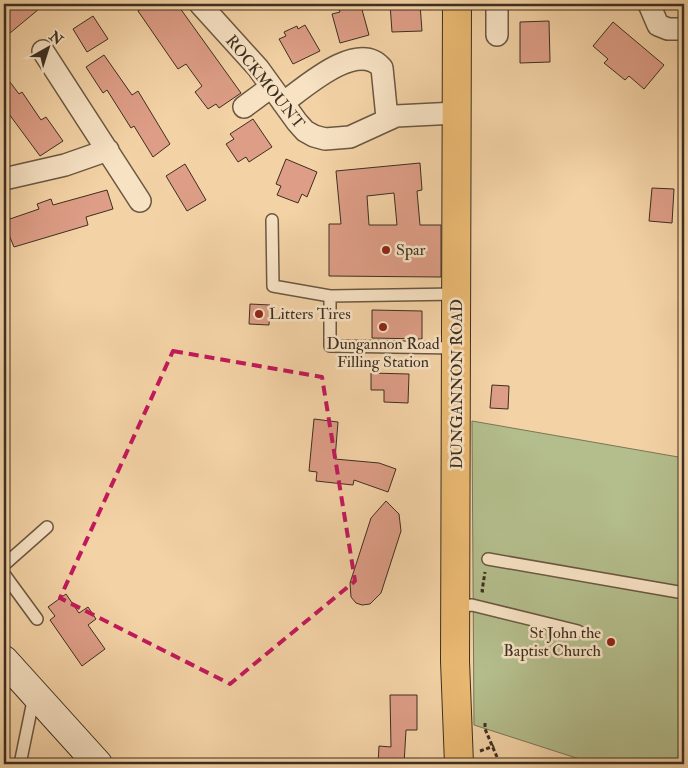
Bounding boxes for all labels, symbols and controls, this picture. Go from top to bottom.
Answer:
north arrow [22,22,72,72]
text: N [45,27,66,49]
street label: ROCKMOUNT [221,31,309,133]
place label: Spar [396,240,426,261]
marker: Spar [380,244,392,256]
street label: DUNGANNON ROAD [447,299,467,469]
place label: Litters Tires [269,304,351,324]
marker: Litters Tires [253,308,265,320]
marker: Dungannon Road Filling Station [377,321,389,333]
place label: Dungannon Road Filling Station [326,334,440,372]
place label: St John the Baptist Church [503,623,602,662]
marker: St John the Baptist Church [605,636,617,648]

